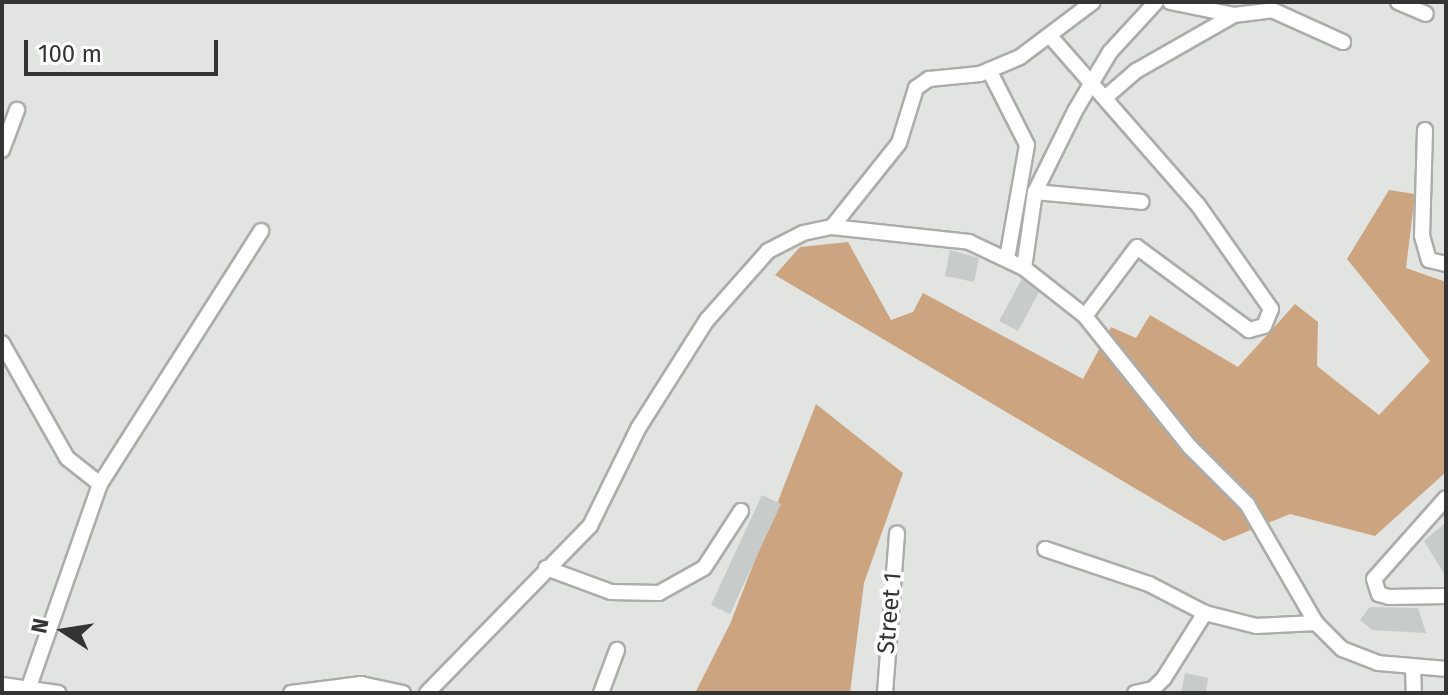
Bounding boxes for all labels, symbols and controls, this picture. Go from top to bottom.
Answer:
scale bar [28,24,222,74]
text: 100 m [38,40,102,68]
street label: Street 1 [872,571,908,655]
north arrow [24,591,104,671]
text: N [25,616,55,636]

